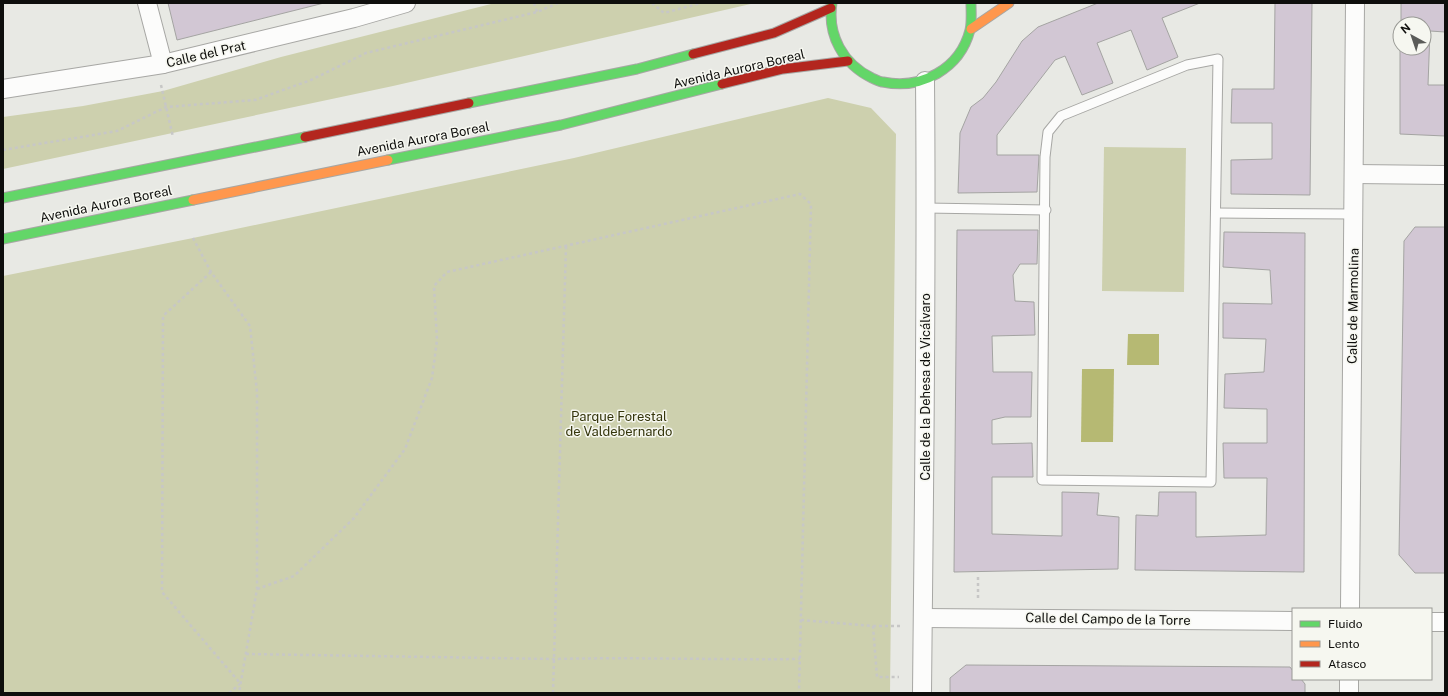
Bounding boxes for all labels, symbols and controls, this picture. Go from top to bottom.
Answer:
north arrow [1392,16,1432,56]
text: N [1398,21,1413,36]
street label: Calle del Prat [165,38,247,70]
street label: Avenida Aurora Boreal [672,47,806,91]
street label: Avenida Aurora Boreal [355,119,491,159]
street label: Avenida Aurora Boreal [38,183,174,225]
street label: Calle de Marmolina [1344,248,1362,364]
street label: Calle de la Dehesa de Vicálvaro [918,293,933,481]
park label: Parque Forestal de Valdebernardo [566,409,672,439]
legend [1292,608,1432,680]
street label: Calle del Campo de la Torre [1025,610,1191,628]
text: Fluido [1328,617,1363,631]
text: Lento [1328,637,1360,651]
text: Atasco [1328,657,1367,671]

